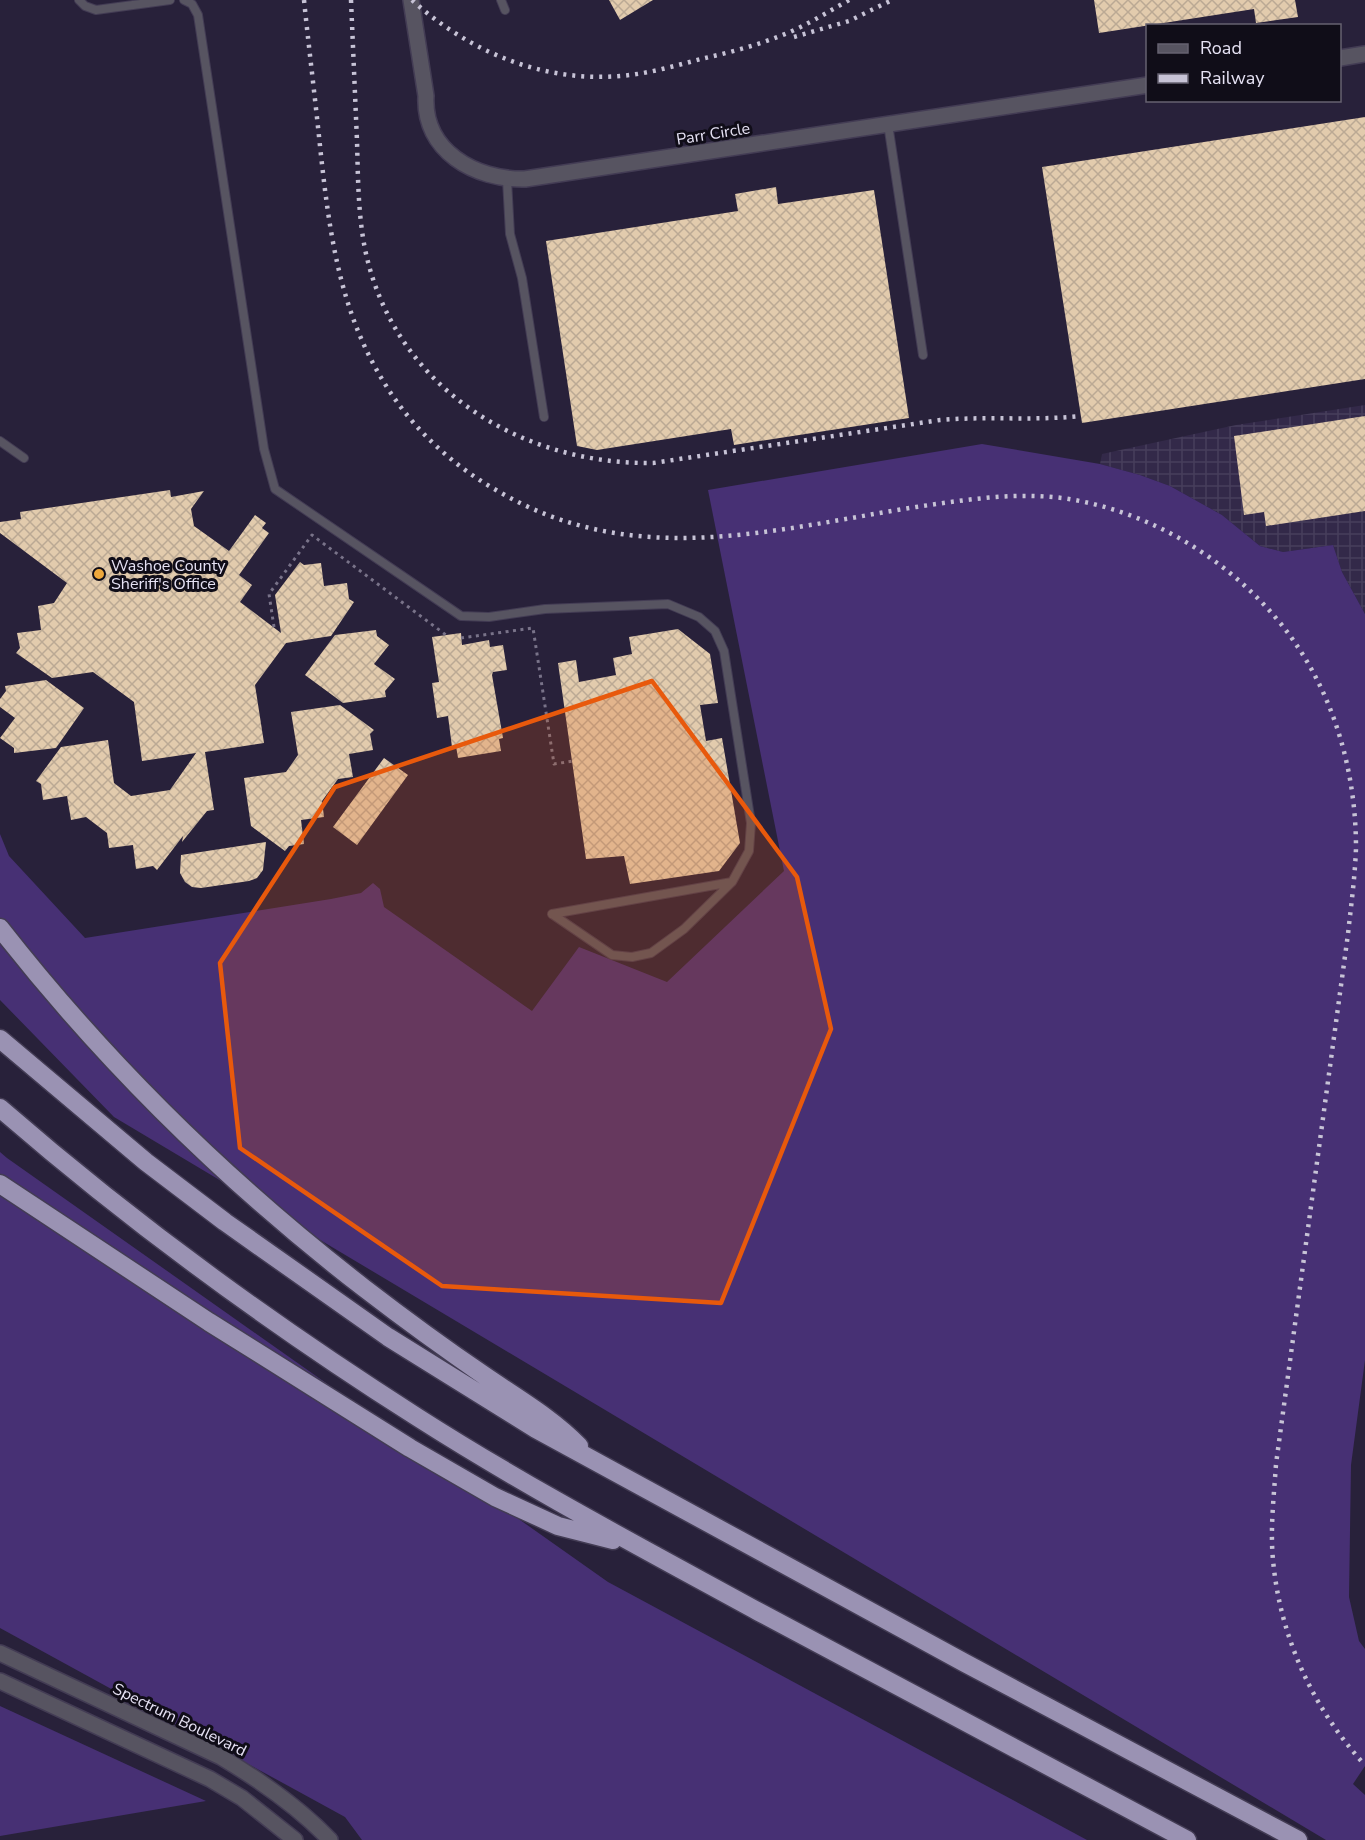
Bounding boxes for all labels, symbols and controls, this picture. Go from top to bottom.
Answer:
legend [1146,24,1341,102]
text: Road [1200,36,1242,60]
text: Railway [1200,66,1265,90]
street label: Parr Circle [675,117,752,151]
place label: Washoe County Sheriff's Office [111,555,226,595]
marker: Washoe County Sheriff's Office [92,567,106,581]
street label: Spectrum Boulevard [109,1678,250,1762]

